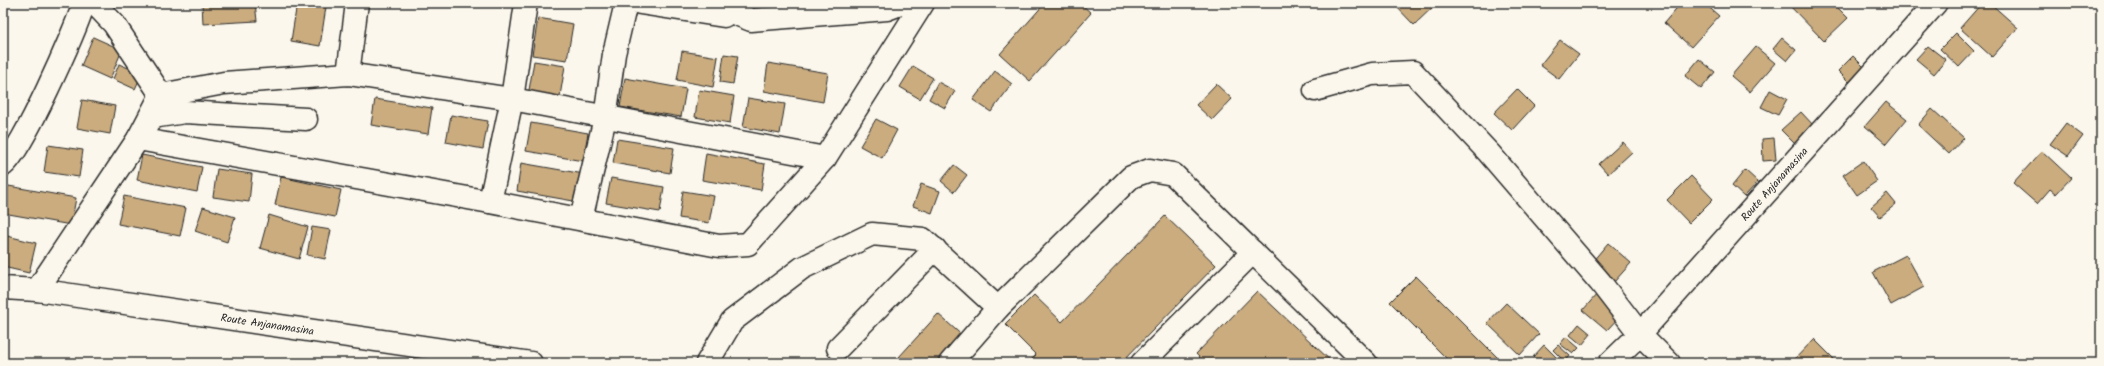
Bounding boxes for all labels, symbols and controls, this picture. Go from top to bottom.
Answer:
street label: Route Anjanamasina [1737,144,1813,226]
street label: Route Anjanamasina [219,309,315,341]

